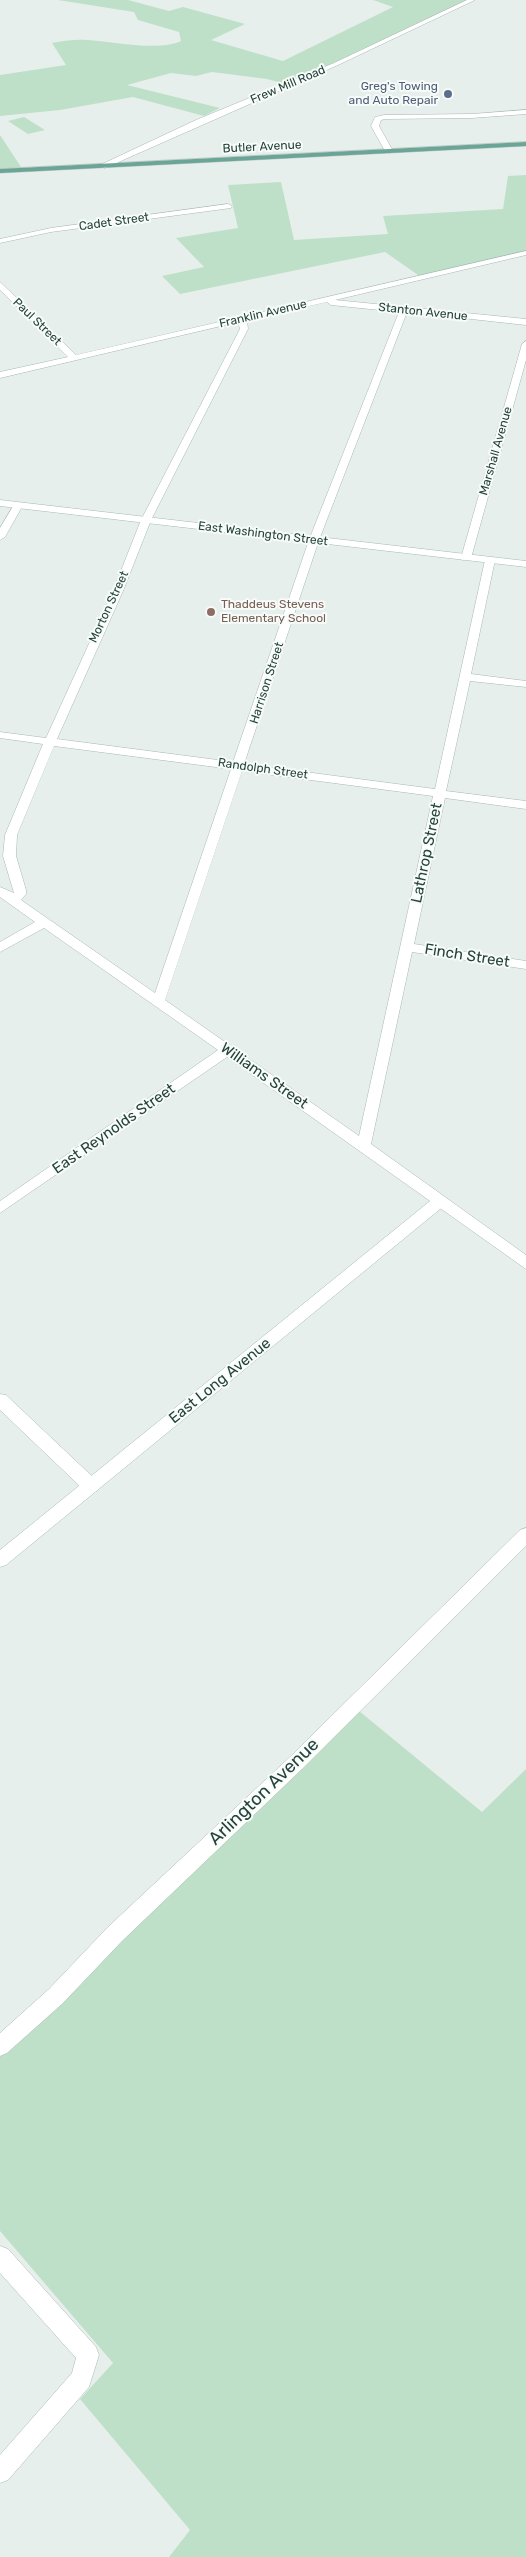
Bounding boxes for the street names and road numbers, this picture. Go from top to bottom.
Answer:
street label: Frew Mill Road [248,63,328,107]
street label: Butler Avenue [222,138,302,156]
street label: Cadet Street [78,210,150,234]
street label: Paul Street [10,295,64,349]
street label: Franklin Avenue [218,297,308,331]
street label: Stanton Avenue [378,300,468,324]
street label: Marshall Avenue [476,405,516,497]
street label: East Washington Street [197,519,329,549]
street label: Morton Street [86,569,132,645]
street label: Harrison Street [247,640,287,726]
street label: Randolph Street [217,756,309,782]
street label: Lathrop Street [408,801,446,905]
street label: Finch Street [423,940,511,972]
street label: Williams Street [217,1039,311,1113]
street label: East Reynolds Street [49,1080,179,1178]
street label: East Long Avenue [165,1334,275,1428]
street label: Arlington Avenue [204,1734,324,1850]

